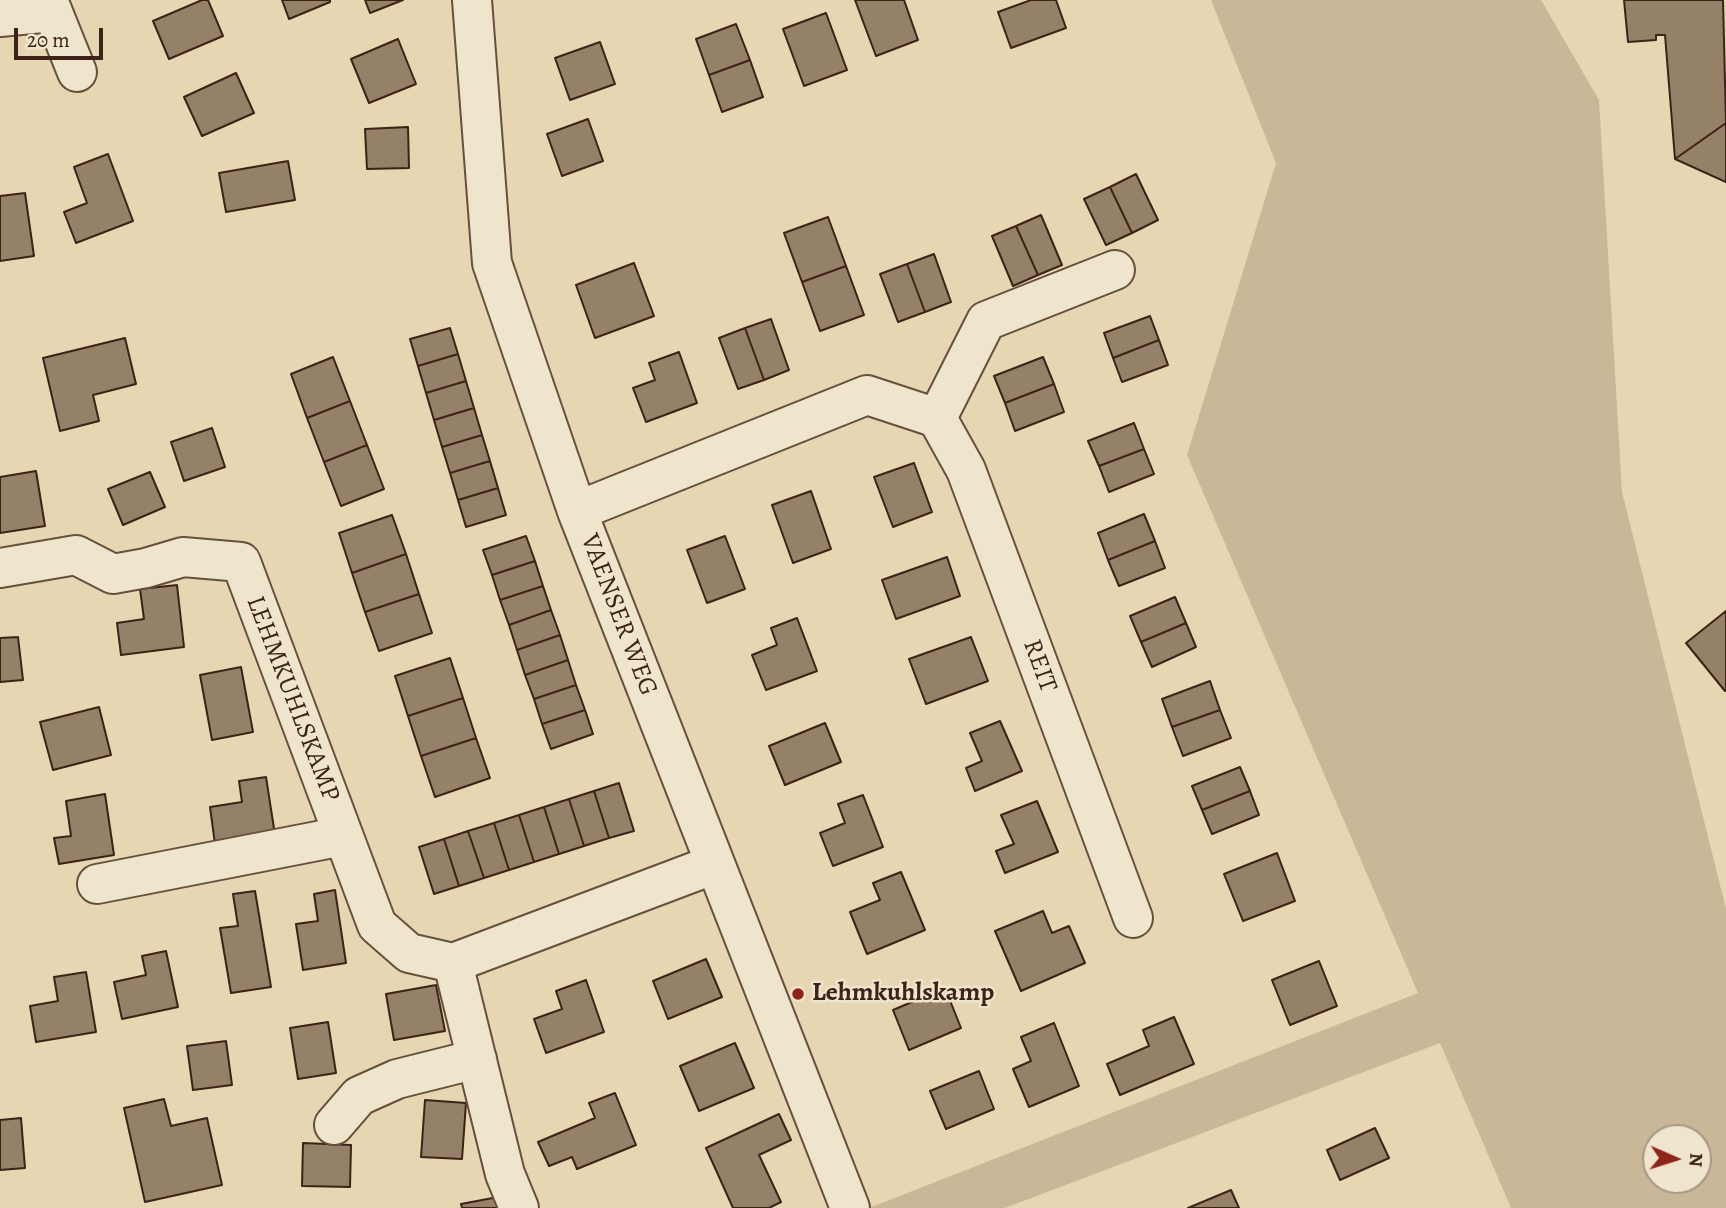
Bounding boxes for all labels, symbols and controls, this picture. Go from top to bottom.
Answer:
scale bar [18,14,107,58]
text: 20 m [27,26,70,54]
street label: VAENSER WEG [573,530,663,700]
street label: LEHMKUHLSKAMP [238,592,346,806]
street label: REIT [1015,635,1063,697]
place label: Lehmkuhlskamp [812,978,994,1010]
marker: Lehmkuhlskamp [790,986,806,1002]
north arrow [1642,1124,1712,1194]
text: N [1683,1152,1709,1168]

